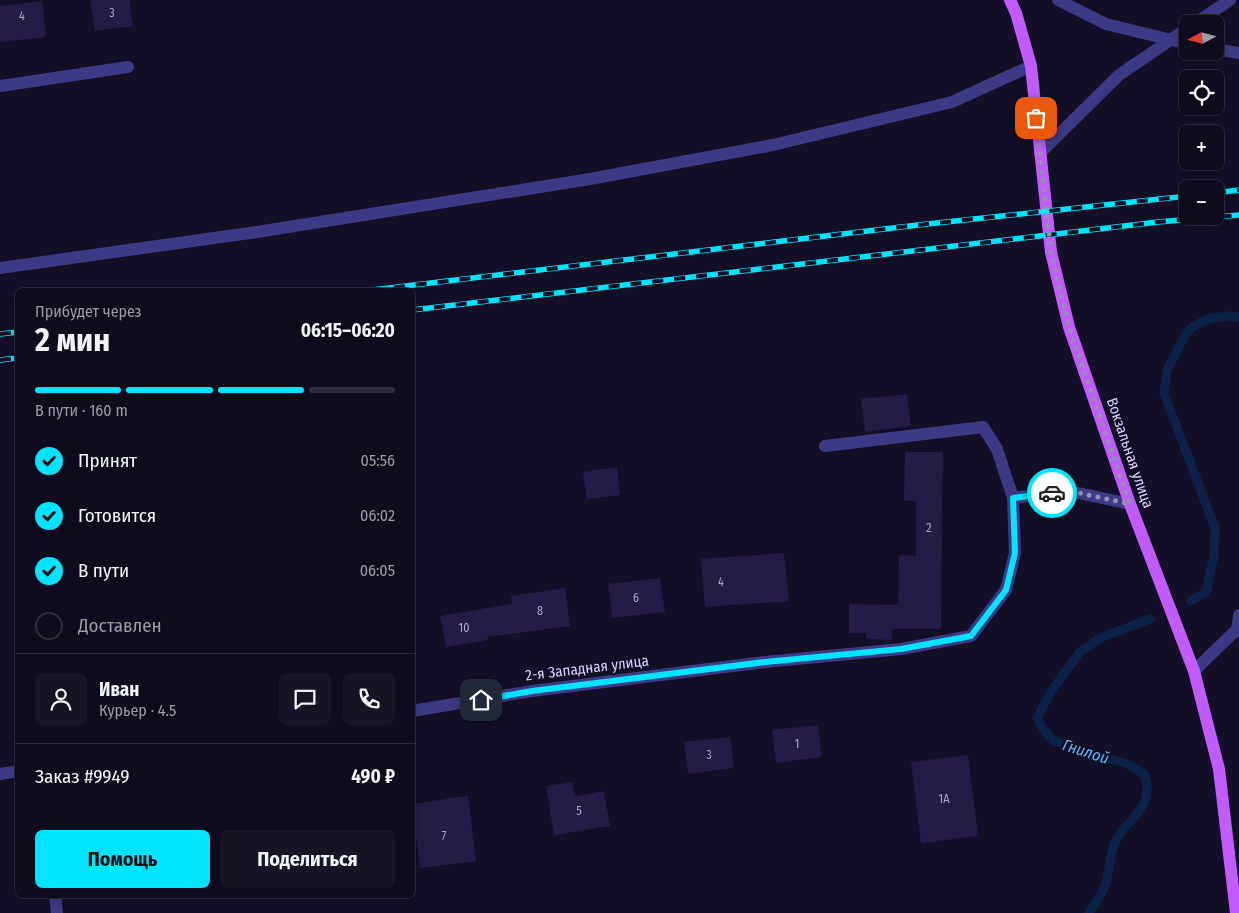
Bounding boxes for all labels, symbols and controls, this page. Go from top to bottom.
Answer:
house number: 3 [109,6,115,20]
house number: 4 [19,9,25,23]
north arrow [1179,15,1224,60]
map controls [1179,15,1224,225]
button: locate [1179,70,1224,115]
pin [1015,97,1057,139]
icon: bag [1022,104,1050,132]
button: + [1179,125,1224,170]
button: − [1179,180,1224,225]
text: Прибудет через [35,302,142,321]
text: 06:15–06:20 [301,319,395,342]
text: 2 мин [35,321,110,359]
street label: Вокзальная улица [1103,395,1157,511]
text: В пути · 160 m [35,401,128,420]
icon: check [35,447,63,475]
text: Принят [78,449,137,472]
text: 05:56 [361,451,395,470]
courier [1027,468,1077,518]
icon: car [1038,479,1066,507]
icon: check [35,502,63,530]
text: Готовится [78,504,156,527]
text: 06:02 [360,506,395,525]
house number: 2 [926,521,932,535]
icon: check [35,557,63,585]
text: В пути [78,559,129,582]
text: 06:05 [360,561,395,580]
house number: 4 [718,575,724,589]
house number: 6 [633,591,639,605]
house number: 8 [537,604,543,618]
text: Доставлен [78,614,162,637]
house number: 10 [459,621,469,635]
street label: 2-я Западная улица [524,652,650,684]
button: person [35,673,87,725]
button: chat [279,673,331,725]
button: phone [343,673,395,725]
text: Иван [99,678,139,701]
pin [460,679,502,721]
icon: home [467,686,495,714]
text: Курьер · 4.5 [99,701,176,720]
water label: Гнилой [1060,735,1111,768]
house number: 1 [795,737,799,751]
house number: 3 [706,748,712,762]
text: Заказ #9949 [35,765,130,788]
text: 490 ₽ [351,765,395,788]
house number: 1А [939,792,950,806]
house number: 5 [576,804,582,818]
house number: 7 [442,829,447,843]
button: Помощь [35,830,210,888]
button: Поделиться [220,830,395,888]

